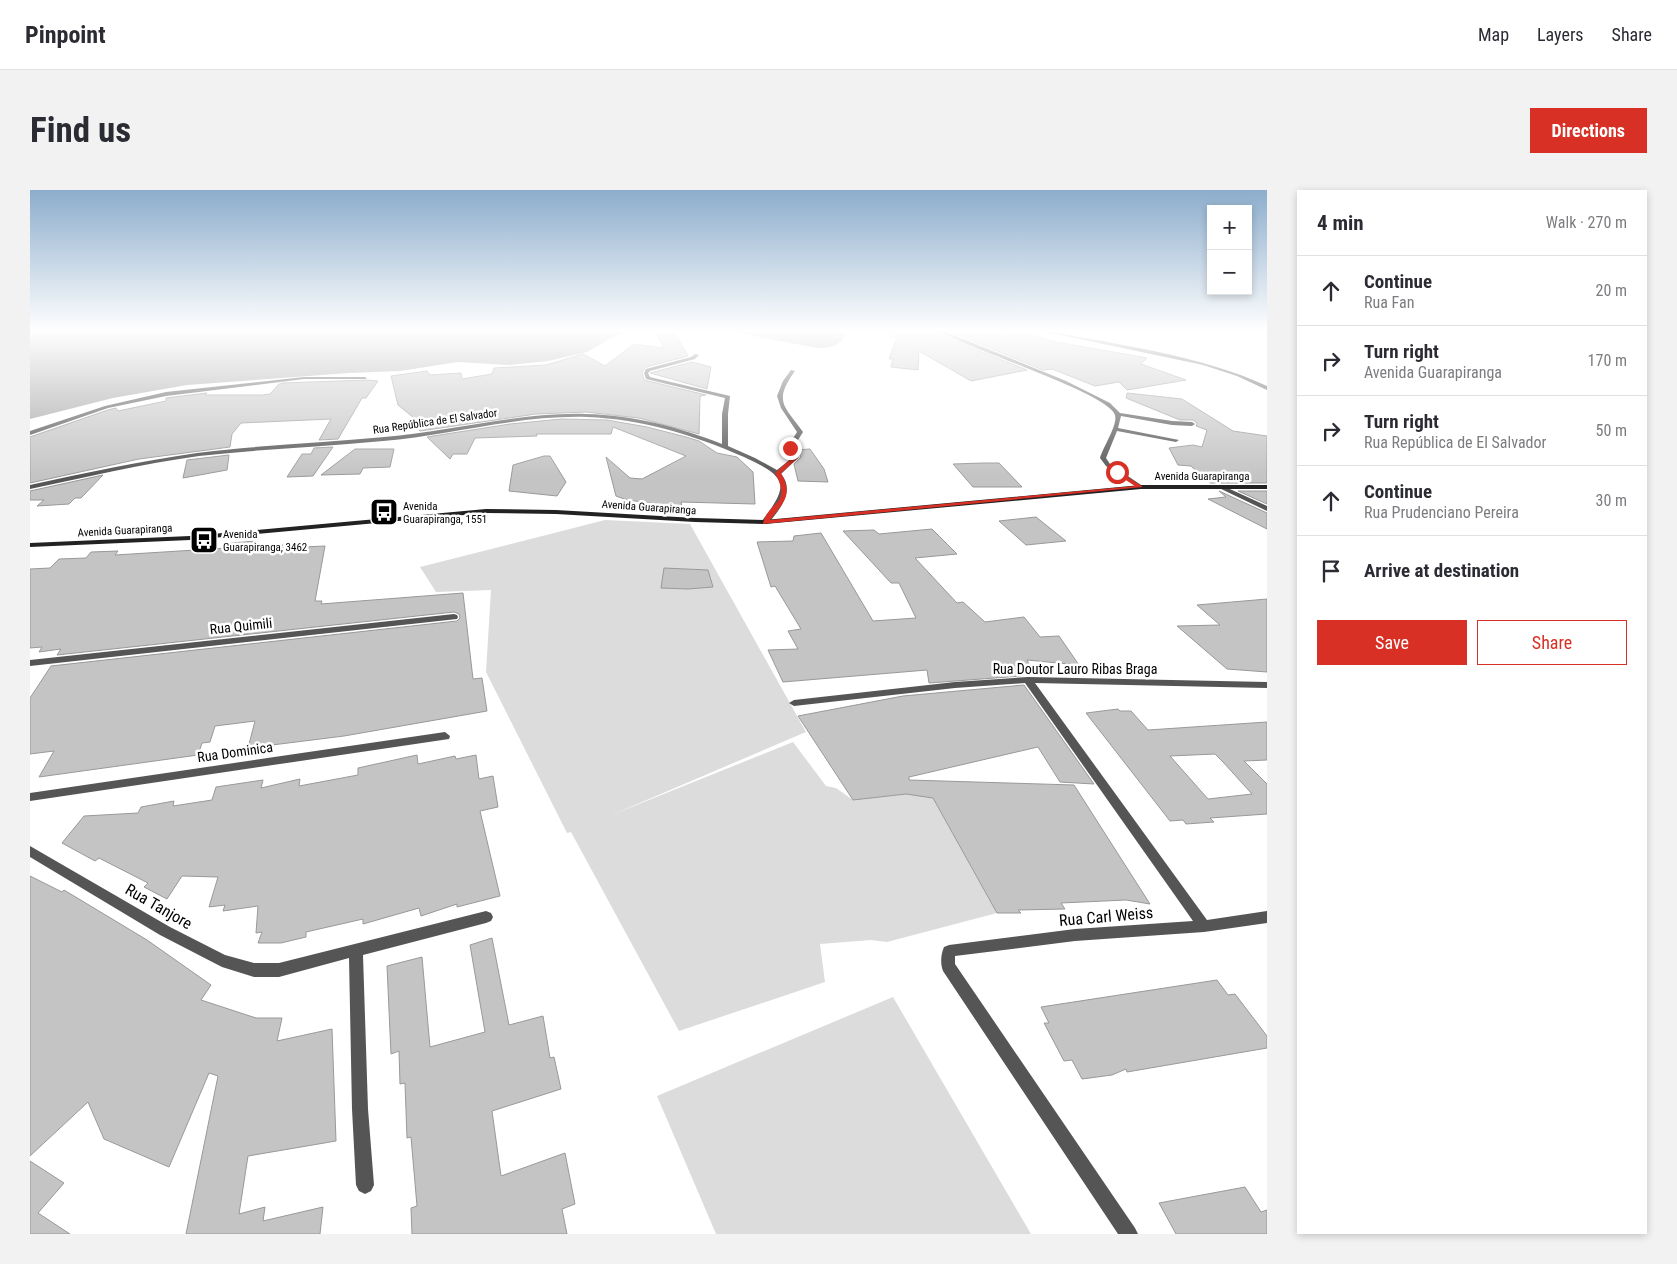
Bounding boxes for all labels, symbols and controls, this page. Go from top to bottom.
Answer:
text: Pinpoint [25,21,106,49]
text: Map [1478,24,1509,45]
text: Layers [1537,24,1584,45]
text: Share [1612,24,1652,45]
button: Directions [1530,108,1647,153]
text: Find us [30,110,131,151]
map controls [1207,205,1252,295]
button: + [1207,205,1252,250]
text: 4 min [1317,211,1364,235]
text: Walk · 270 m [1546,213,1627,232]
button: − [1207,250,1252,295]
text: Continue [1364,270,1432,293]
icon: ahead [1317,277,1345,305]
text: 20 m [1595,281,1627,300]
text: Rua Fan [1364,293,1414,312]
text: Turn right [1364,340,1439,363]
icon: right [1317,347,1345,375]
text: 170 m [1588,351,1627,370]
text: Avenida Guarapiranga [1364,363,1502,382]
street label: Rua República de El Salvador [372,406,499,437]
text: Turn right [1364,410,1439,433]
icon: right [1317,417,1345,445]
text: 50 m [1595,421,1627,440]
text: Rua República de El Salvador [1364,433,1546,452]
route end [779,437,802,460]
route start [1106,461,1129,484]
street label: Avenida Guarapiranga [1155,470,1249,483]
text: Continue [1364,480,1432,503]
icon: ahead [1317,487,1345,515]
text: 30 m [1595,491,1627,510]
bus stop icon: Avenida Guarapiranga, 1551 [369,497,399,527]
street label: Avenida Guarapiranga [601,498,697,517]
place label: Avenida Guarapiranga, 1551 [403,500,487,526]
text: Rua Prudenciano Pereira [1364,503,1519,522]
street label: Avenida Guarapiranga [77,522,173,539]
bus stop icon: Avenida Guarapiranga, 3462 [189,525,219,555]
place label: Avenida Guarapiranga, 3462 [223,528,307,554]
icon: arrive [1317,557,1345,585]
text: Arrive at destination [1364,559,1519,582]
street label: Rua Quimili [209,615,273,637]
button: Save [1317,620,1467,665]
button: Share [1477,620,1627,665]
street label: Rua Doutor Lauro Ribas Braga [993,661,1157,677]
street label: Rua Dominica [196,739,274,765]
street label: Rua Tanjore [122,880,196,933]
street label: Rua Carl Weiss [1058,903,1154,930]

